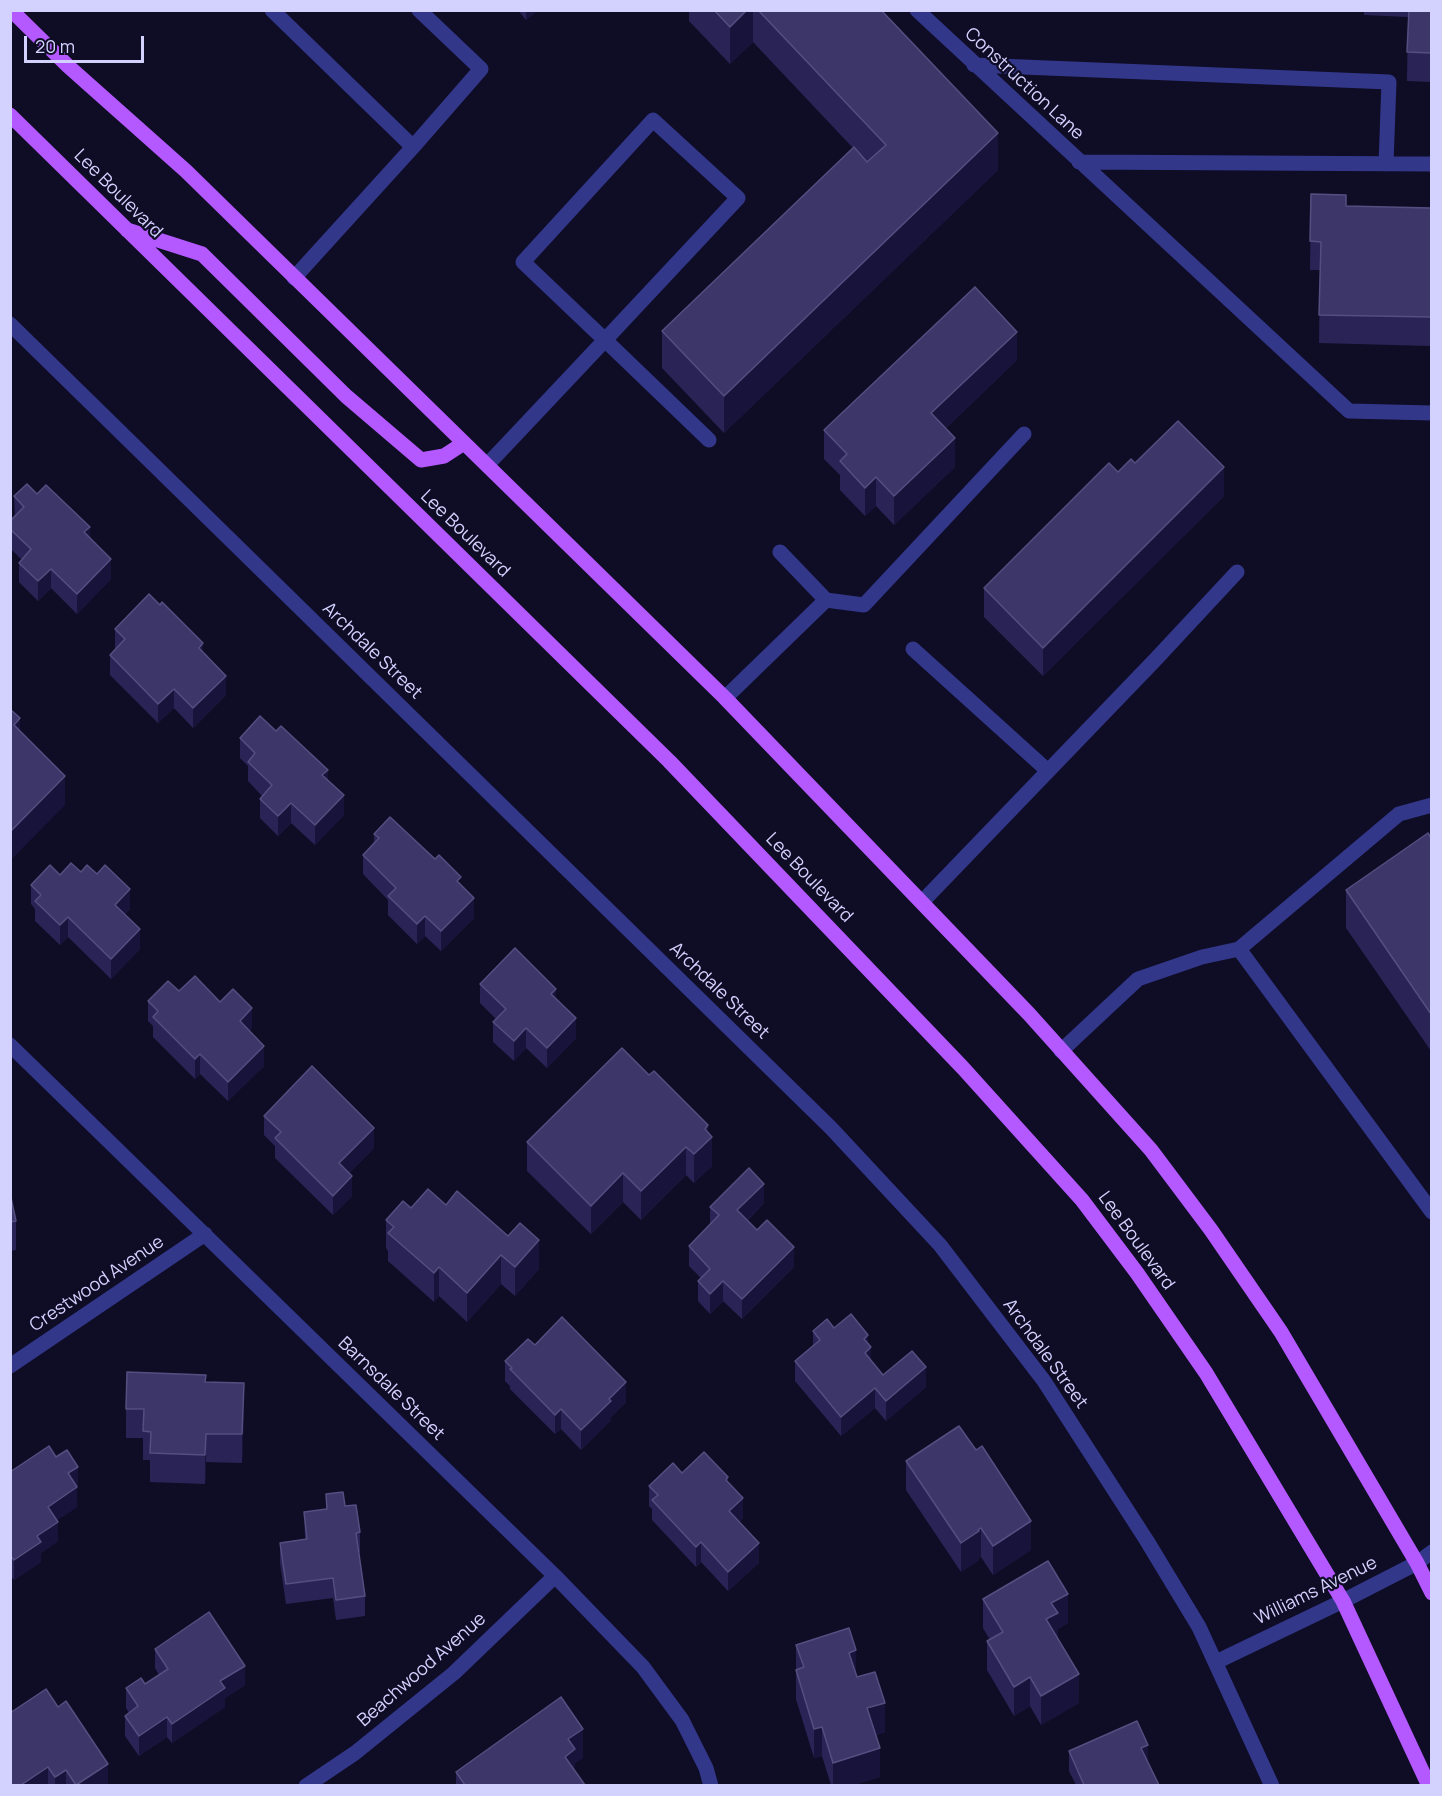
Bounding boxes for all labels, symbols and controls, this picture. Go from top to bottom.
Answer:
street label: Construction Lane [960,23,1088,145]
scale bar [27,24,147,62]
text: 20 m [35,34,75,58]
street label: Lee Boulevard [69,145,167,243]
street label: Lee Boulevard [416,486,514,582]
street label: Archdale Street [318,598,426,704]
street label: Lee Boulevard [761,829,857,927]
street label: Archdale Street [665,938,773,1044]
street label: Lee Boulevard [1093,1188,1179,1294]
street label: Crestwood Avenue [26,1231,168,1337]
street label: Archdale Street [998,1295,1092,1413]
street label: Barnsdale Street [333,1333,449,1445]
street label: Williams Avenue [1251,1552,1381,1630]
street label: Beachwood Avenue [354,1608,490,1732]

